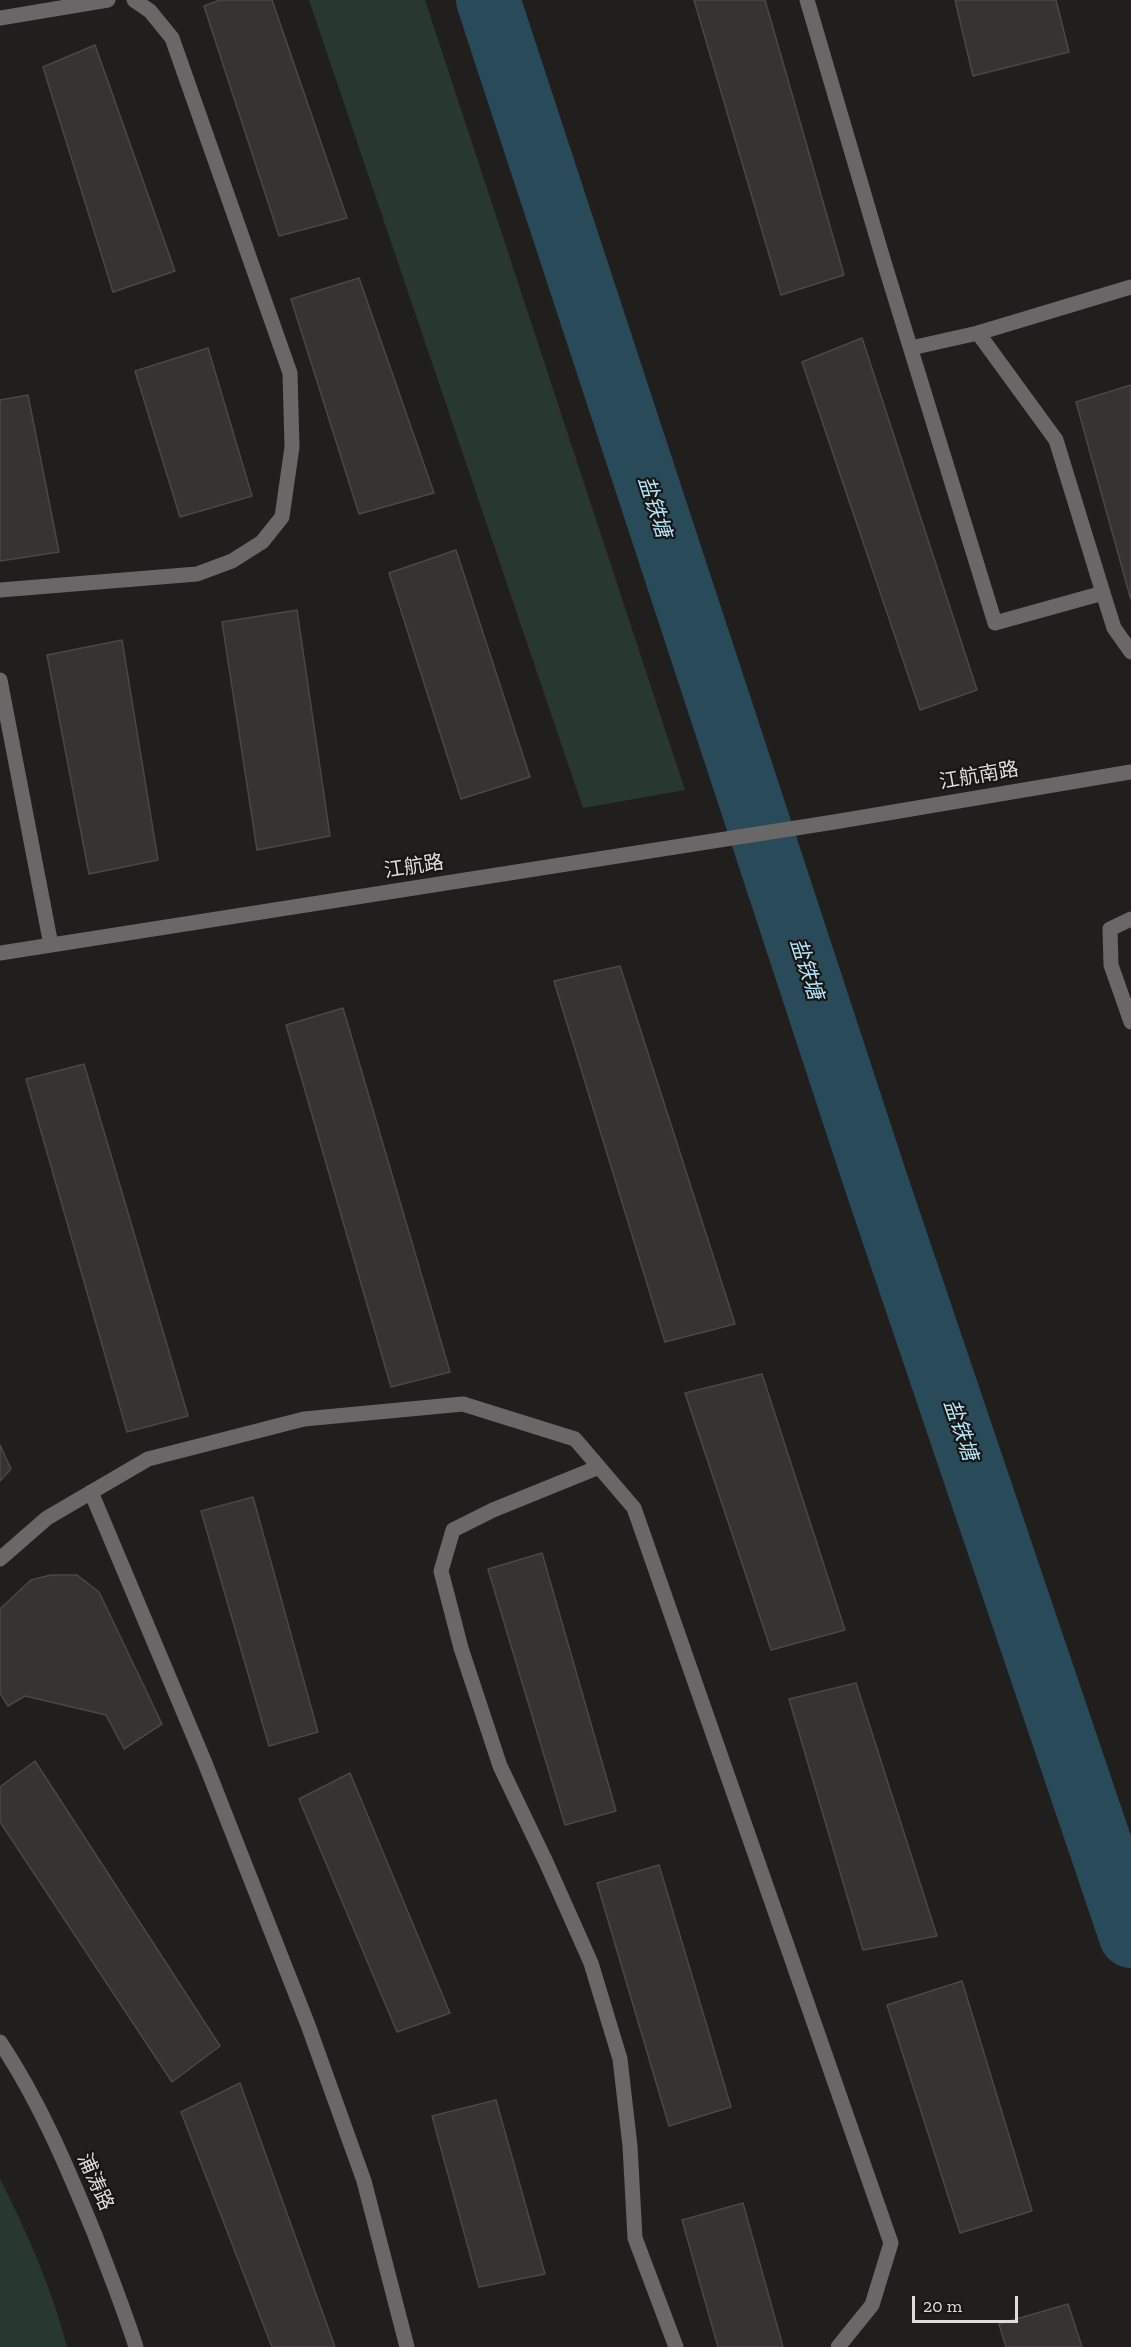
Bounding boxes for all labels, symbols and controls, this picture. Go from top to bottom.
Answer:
water label: 盐铁塘 [632,473,676,541]
street label: 江航南路 [938,757,1020,795]
street label: 江航路 [382,850,446,884]
water label: 盐铁塘 [784,935,828,1003]
water label: 盐铁塘 [938,1396,982,1464]
street label: 浦涛路 [72,2150,118,2214]
scale bar [915,2284,1022,2322]
text: 20 m [923,2295,962,2317]

